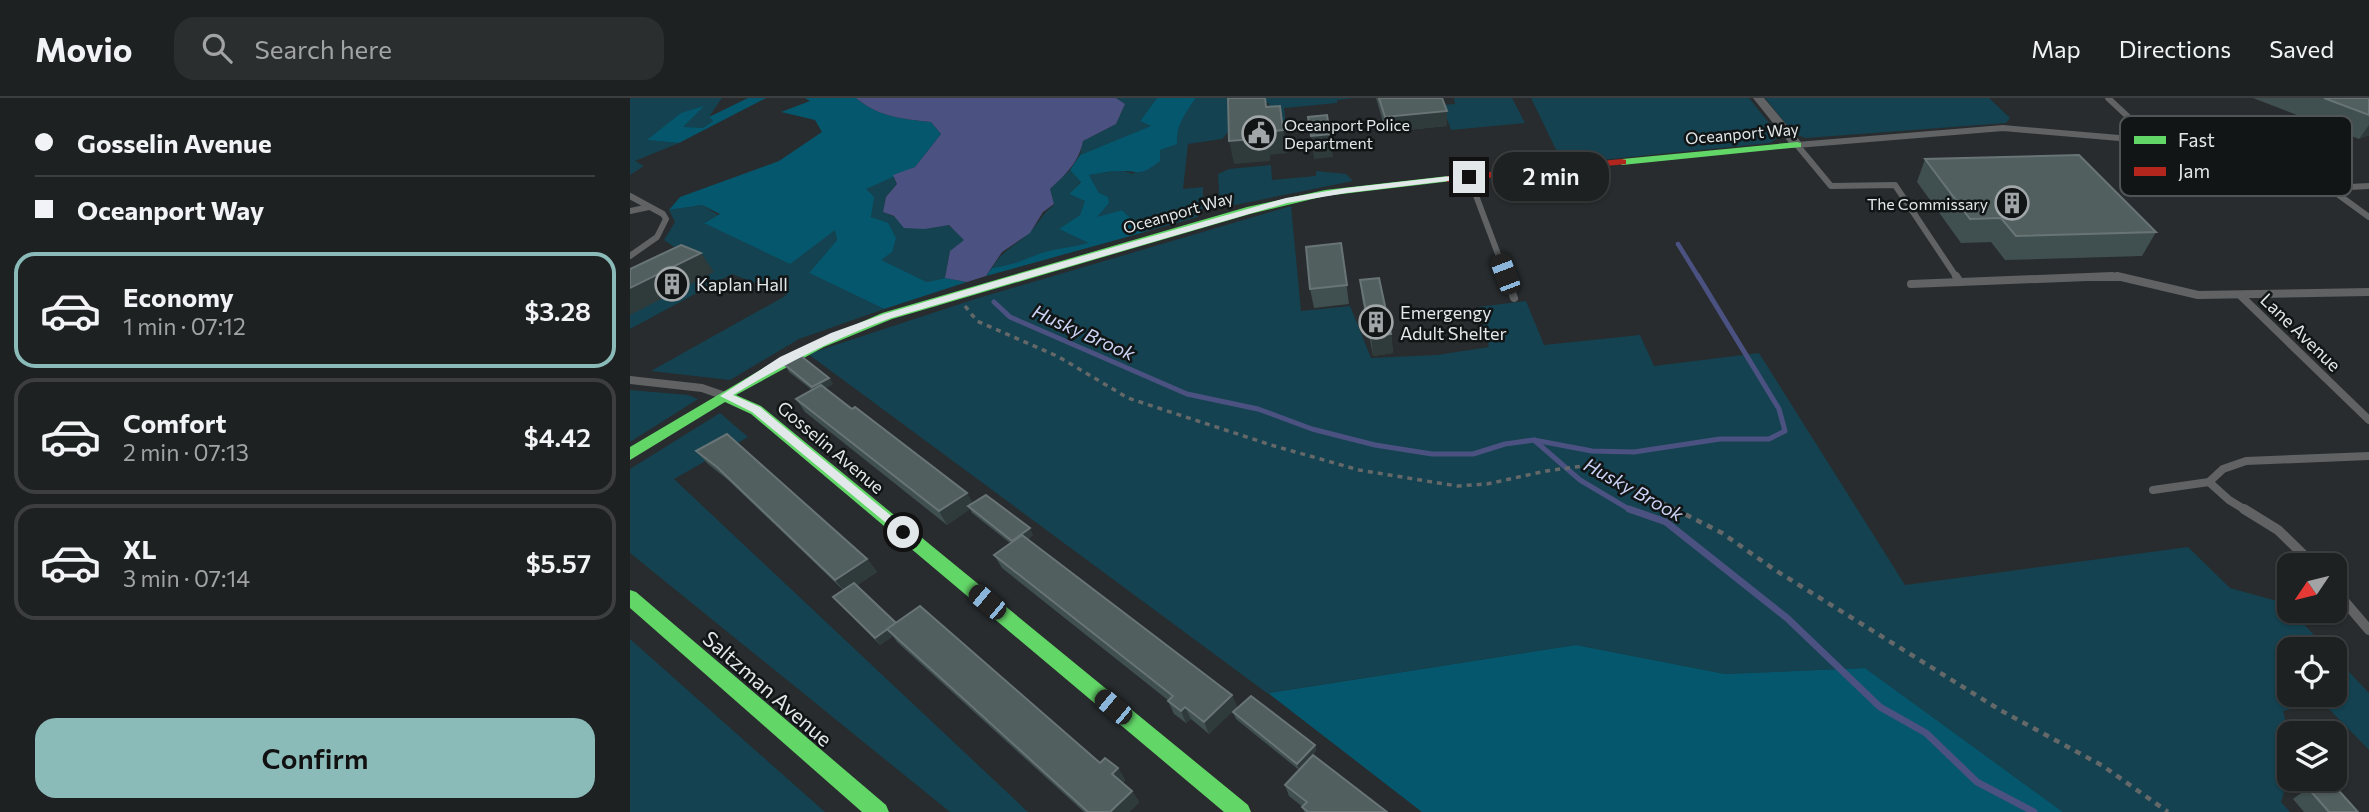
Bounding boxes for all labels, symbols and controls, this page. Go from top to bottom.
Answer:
search box [174,17,664,80]
text: Movio [35,28,132,69]
icon: search [198,29,236,67]
text: Search here [254,33,392,64]
text: Map [2031,34,2081,63]
text: Directions [2119,34,2231,63]
text: Saved [2269,34,2334,63]
public building icon: Oceanport Police Department [1240,114,1278,152]
place label: Oceanport Police Department [1284,115,1410,152]
legend [2120,116,2352,196]
street label: Oceanport Way [1684,119,1800,147]
text: Gosselin Avenue [77,127,272,158]
text: Fast [2178,128,2215,151]
callout: 2 min [1494,153,1609,202]
text: Jam [2178,159,2210,182]
route end [1453,161,1485,193]
text: 2 min [1523,162,1579,190]
building icon: The Commissary [1993,184,2031,222]
street label: Oceanport Way [1121,187,1235,237]
text: Oceanport Way [77,194,264,225]
place label: The Commissary [1867,194,1988,213]
car [1488,251,1523,297]
building icon: Kaplan Hall [653,265,691,303]
place label: Kaplan Hall [696,273,788,295]
icon: car [39,279,102,342]
text: Economy [123,281,234,312]
street label: Lane Avenue [2256,288,2346,376]
text: $3.28 [524,295,591,326]
water label: Husky Brook [1029,299,1139,365]
place label: Emergengy Adult Shelter [1400,301,1507,344]
building icon: Emergengy Adult Shelter [1357,303,1395,341]
text: 1 min · 07:12 [123,312,246,340]
street label: Gosselin Avenue [773,396,889,498]
icon: car [39,405,102,468]
text: Comfort [123,407,226,438]
text: $4.42 [524,421,591,452]
text: 2 min · 07:13 [123,438,249,466]
water label: Husky Brook [1580,452,1688,526]
route start [887,516,919,548]
icon: car [39,531,102,594]
text: XL [123,533,157,564]
text: $5.57 [526,547,591,578]
north arrow [2277,553,2347,623]
map controls [2277,553,2347,791]
text: 3 min · 07:14 [123,564,250,592]
car [965,580,1010,624]
street label: Saltzman Avenue [698,625,838,751]
button: locate [2277,637,2347,707]
car [1091,685,1136,729]
button: Confirm [35,718,595,798]
button: layers [2277,721,2347,791]

